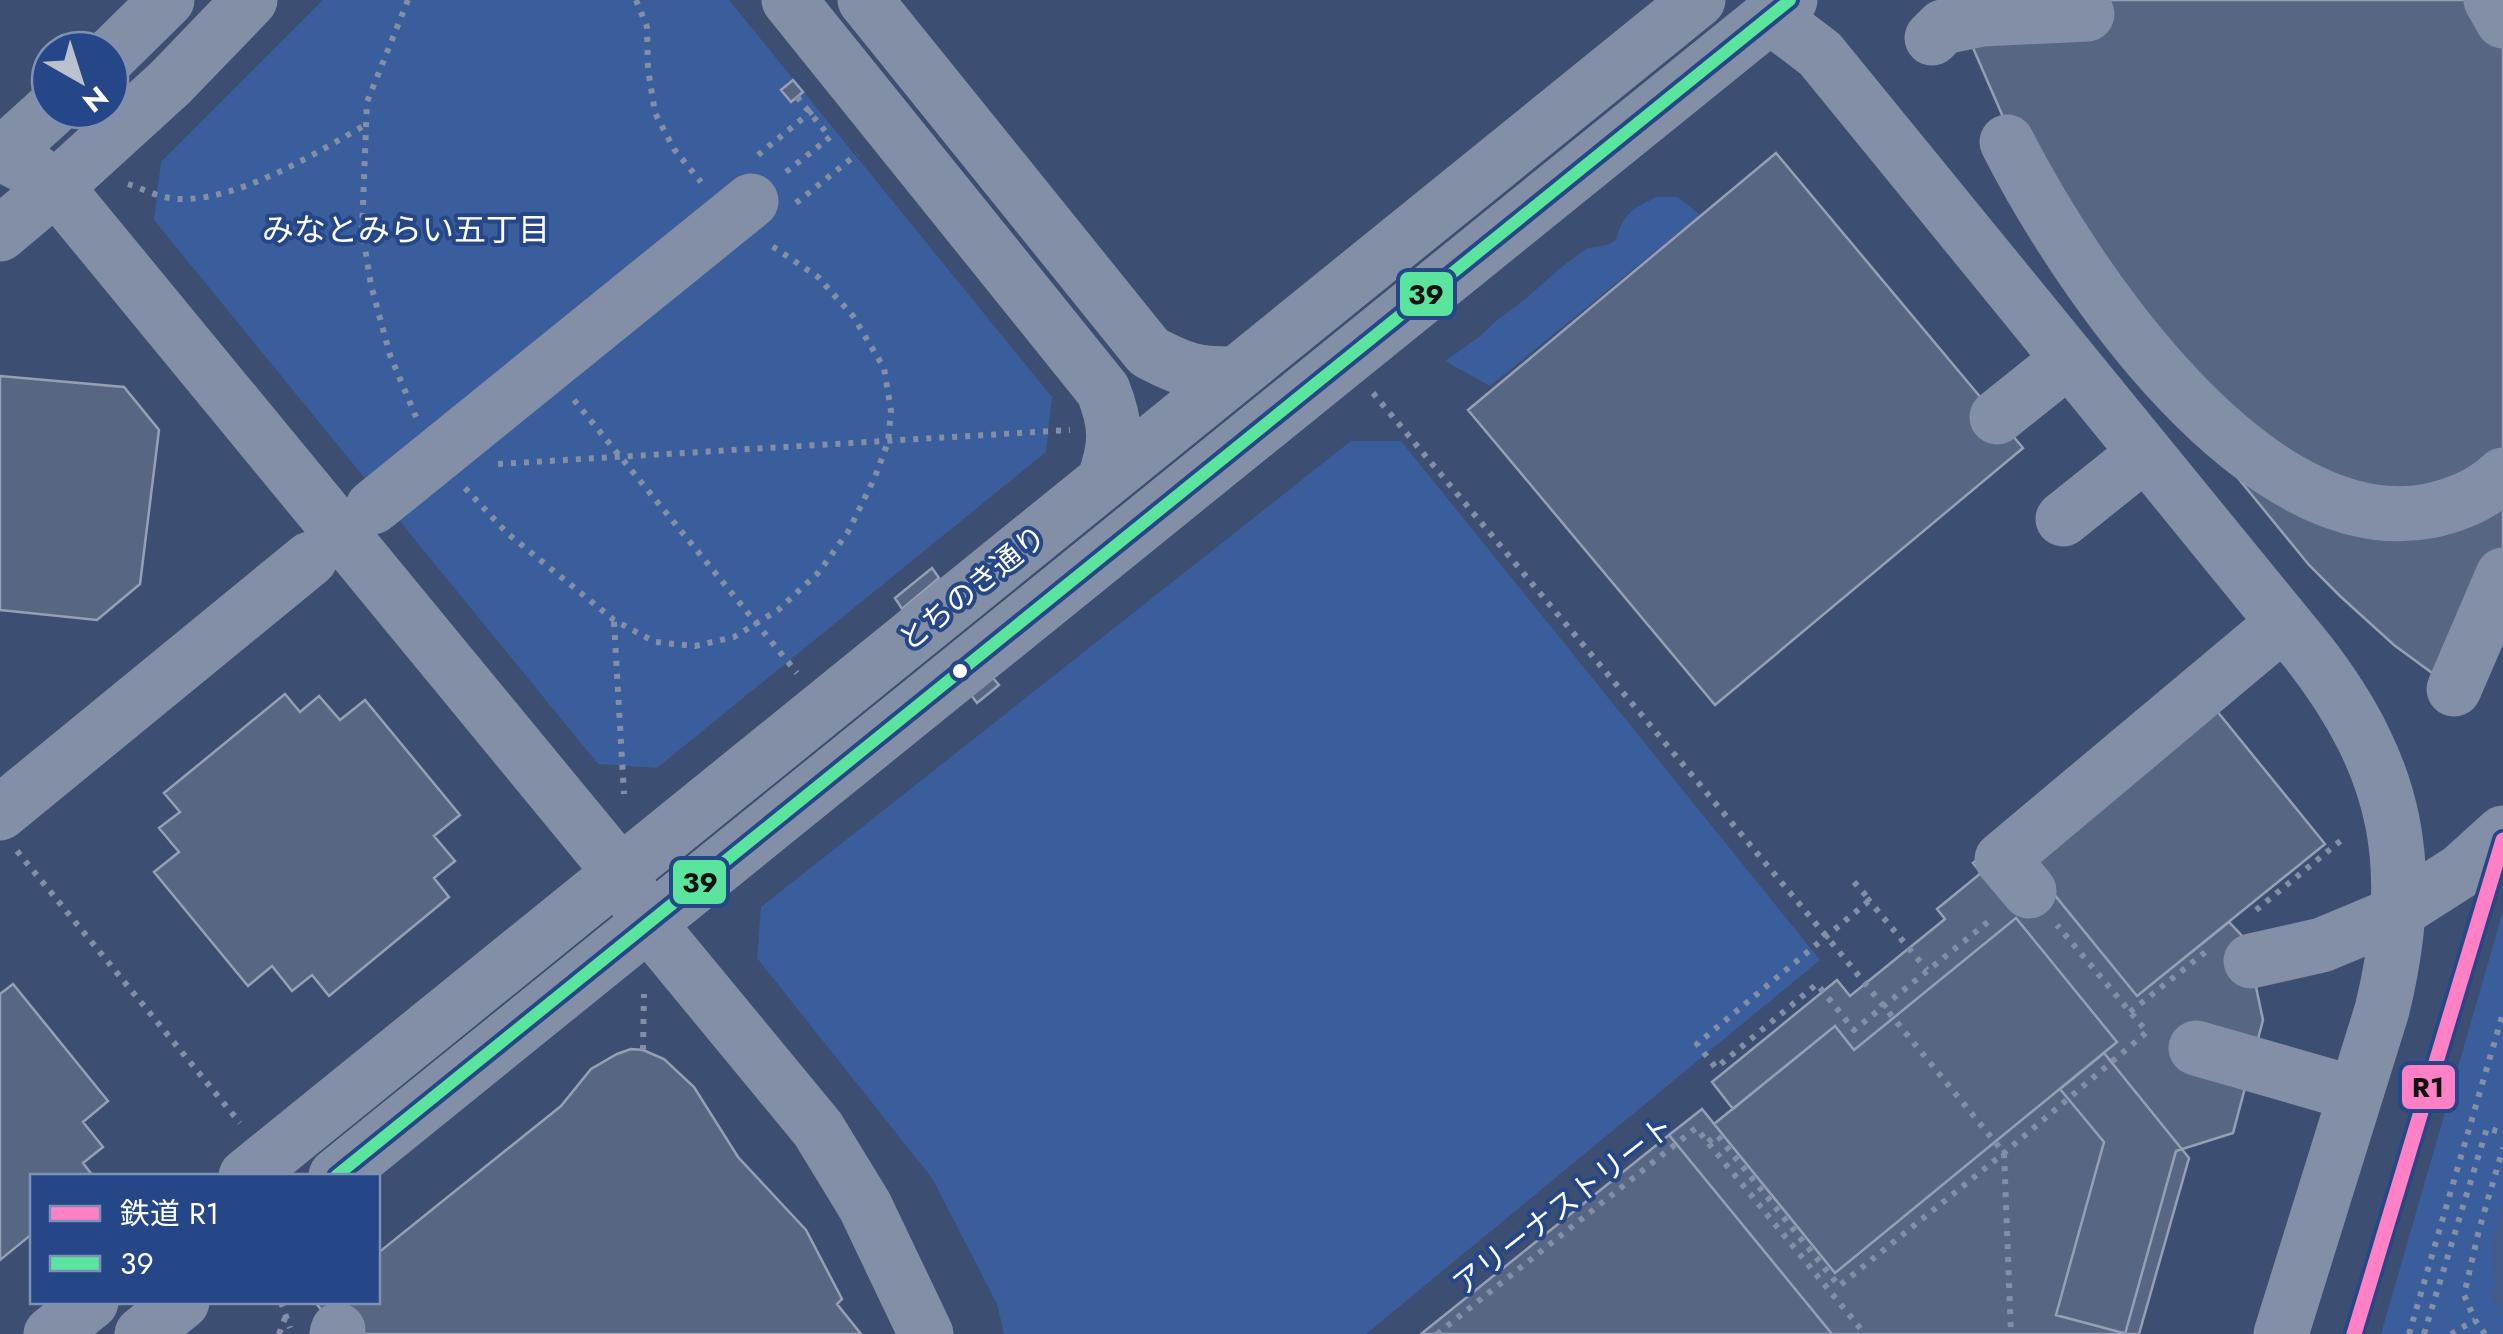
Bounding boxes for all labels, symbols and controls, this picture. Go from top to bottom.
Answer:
north arrow [30,30,130,130]
text: N [74,76,117,122]
district label: みなとみらい五丁目 [262,207,550,253]
line badge: 39 [1398,270,1455,318]
text: 39 [1408,274,1444,315]
street label: とちのき通り [889,515,1055,661]
unlabelled marker [950,661,970,681]
line badge: 39 [671,858,728,906]
text: 39 [682,862,718,903]
line badge: R1 [2400,1063,2457,1111]
text: R1 [2412,1067,2444,1108]
street label: アリーナストリート [1443,1105,1683,1305]
legend [30,1174,380,1304]
text: 鉄道 R1 [120,1192,219,1235]
text: 39 [120,1242,154,1285]

